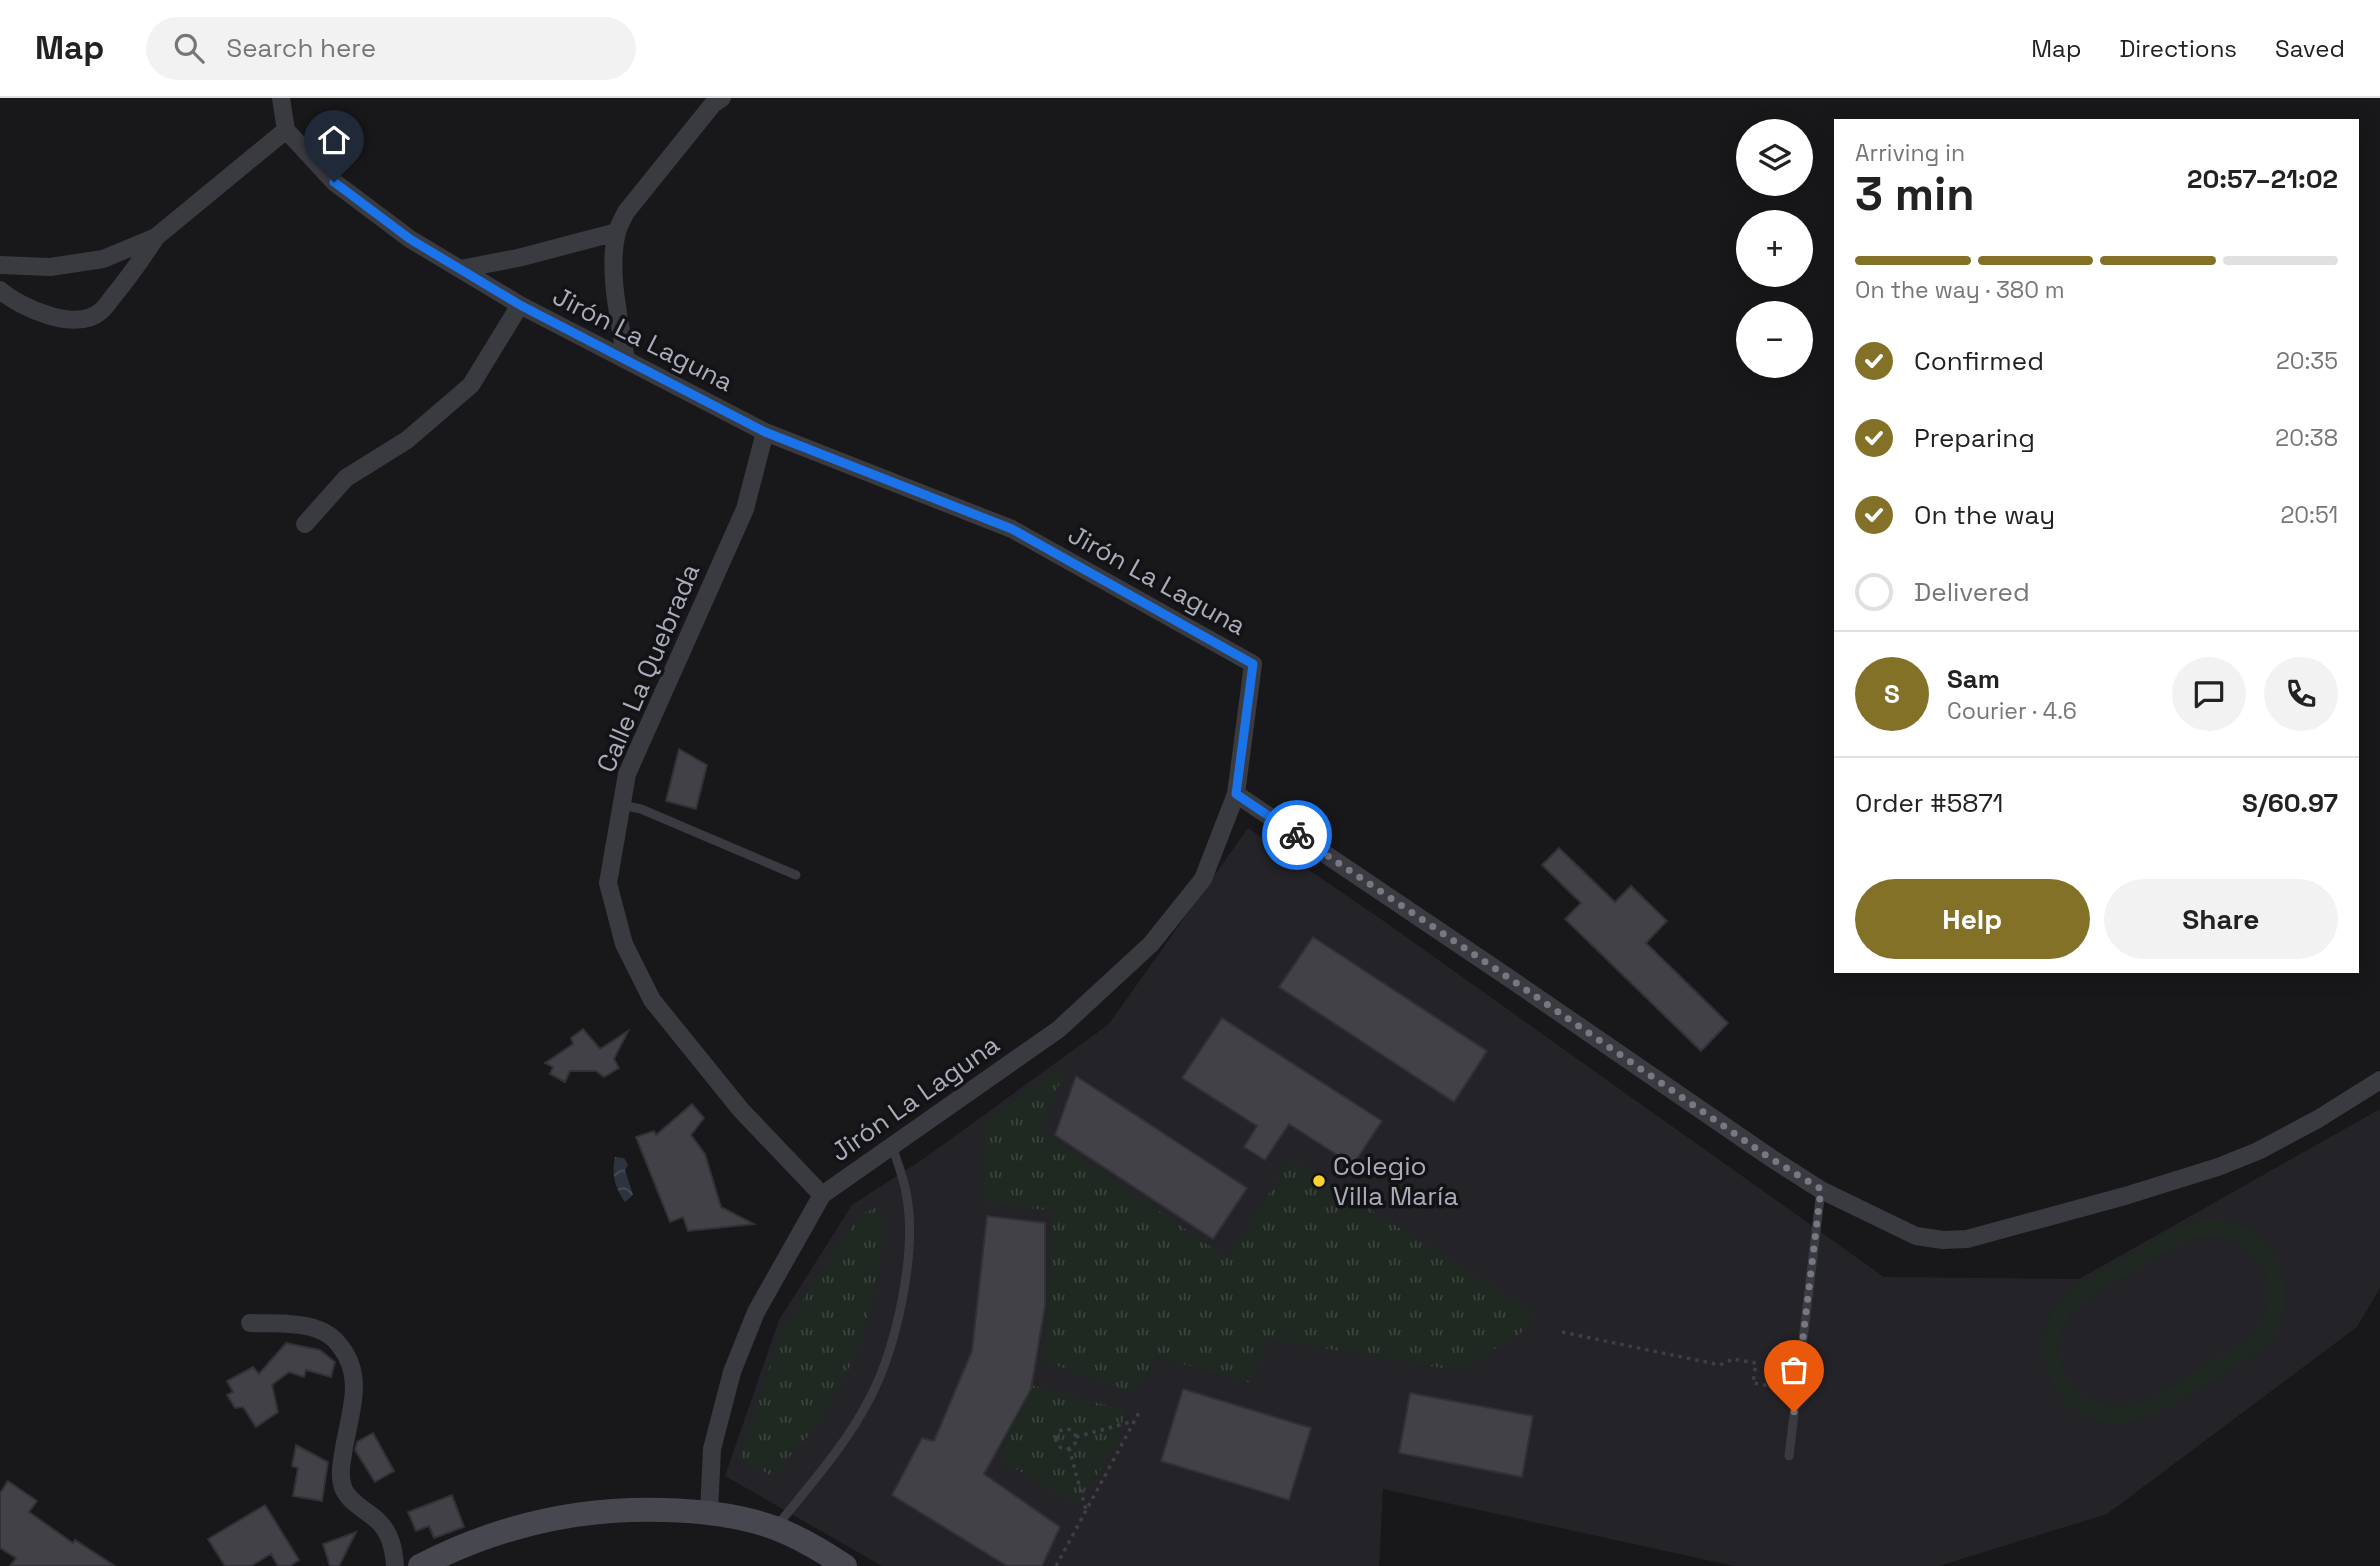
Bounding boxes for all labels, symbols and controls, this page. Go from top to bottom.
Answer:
search box [146,17,636,80]
text: Map [35,27,104,69]
icon: search [170,29,208,67]
text: Search here [226,31,376,65]
text: Map [2031,33,2081,64]
text: Directions [2119,33,2237,64]
text: Saved [2275,33,2345,64]
pin [304,110,364,182]
map controls [1736,119,1813,378]
button: layers [1736,119,1813,196]
icon: home [315,121,353,159]
text: Arriving in [1855,138,1965,168]
text: 20:57–21:02 [2187,162,2338,196]
text: 3 min [1855,165,1975,223]
button: + [1736,210,1813,287]
text: On the way · 380 m [1855,275,2065,305]
street label: Jirón La Laguna [547,279,739,399]
button: − [1736,301,1813,378]
icon: check [1855,342,1893,380]
text: Confirmed [1914,344,2044,378]
text: 20:35 [2276,346,2338,376]
icon: check [1855,419,1893,457]
text: Preparing [1914,421,2035,455]
text: 20:38 [2275,423,2338,453]
icon: check [1855,496,1893,534]
text: On the way [1914,498,2055,532]
text: 20:51 [2281,500,2338,530]
street label: Jirón La Laguna [1062,517,1252,643]
street label: Calle La Quebrada [589,559,707,777]
text: Delivered [1914,575,2030,609]
button: chat [2172,657,2246,731]
button: phone [2264,657,2338,731]
text: Sam [1947,662,2000,696]
text: S [1884,677,1900,711]
text: Courier · 4.6 [1947,696,2077,726]
text: Order #5871 [1855,786,2003,820]
text: S/60.97 [2242,786,2338,820]
courier [1262,800,1332,870]
icon: bike [1278,816,1316,854]
button: Help [1855,879,2090,959]
button: Share [2104,879,2338,959]
street label: Jirón La Laguna [824,1027,1006,1169]
place label: Colegio Villa María [1333,1149,1458,1213]
marker: Colegio Villa María [1311,1173,1327,1189]
pin [1764,1340,1824,1412]
icon: bag [1775,1351,1813,1389]

